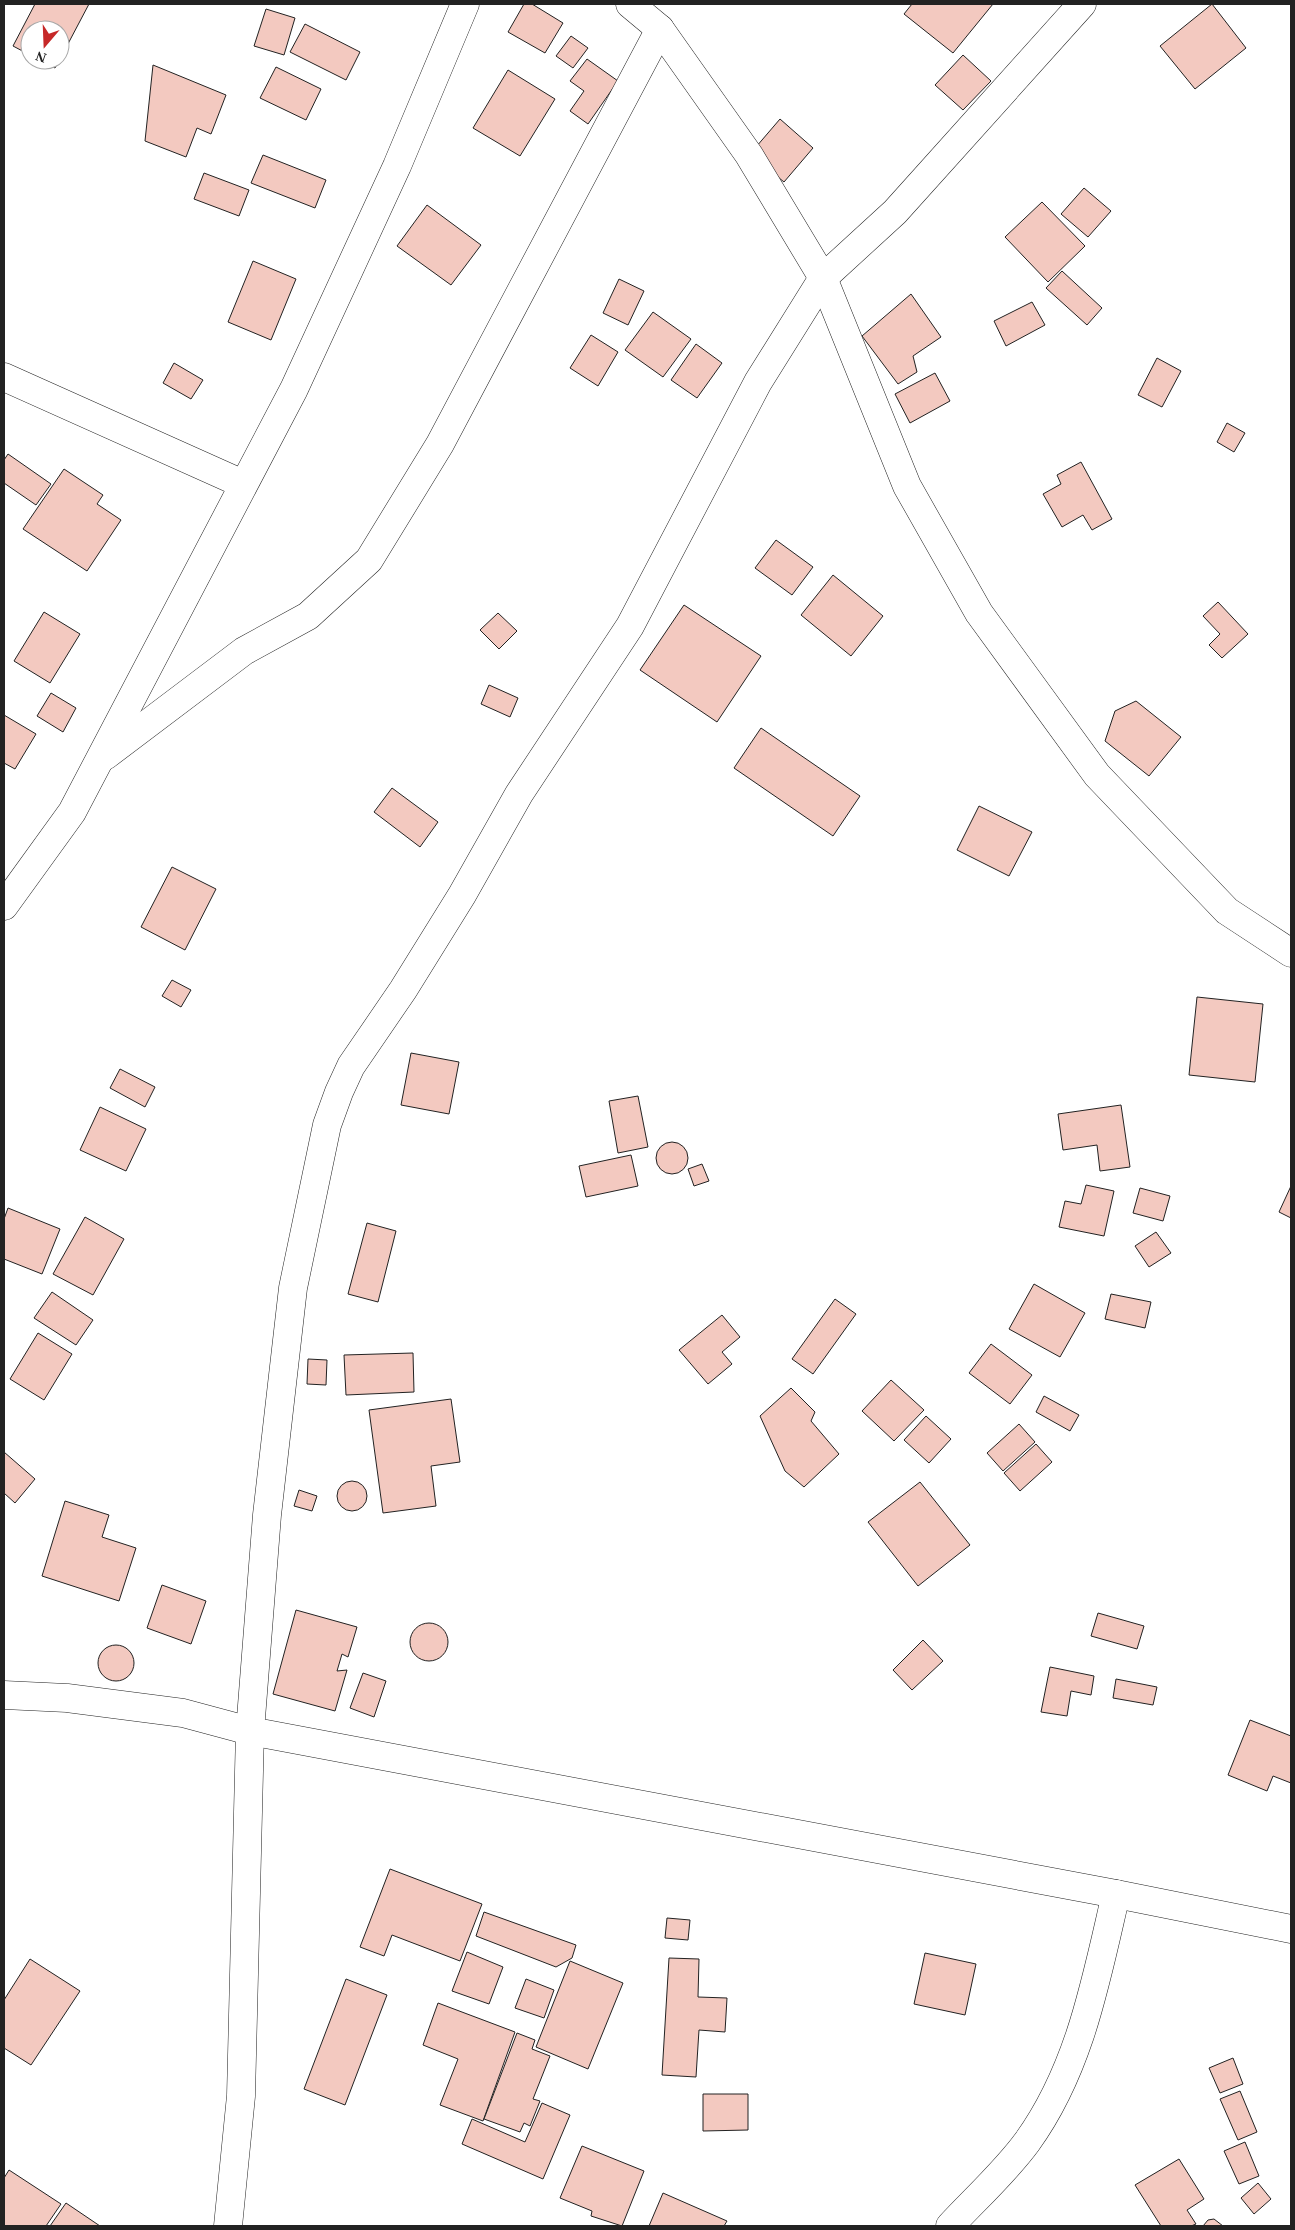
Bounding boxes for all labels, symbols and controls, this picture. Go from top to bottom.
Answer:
north arrow [20,20,70,70]
text: N [34,48,48,66]

